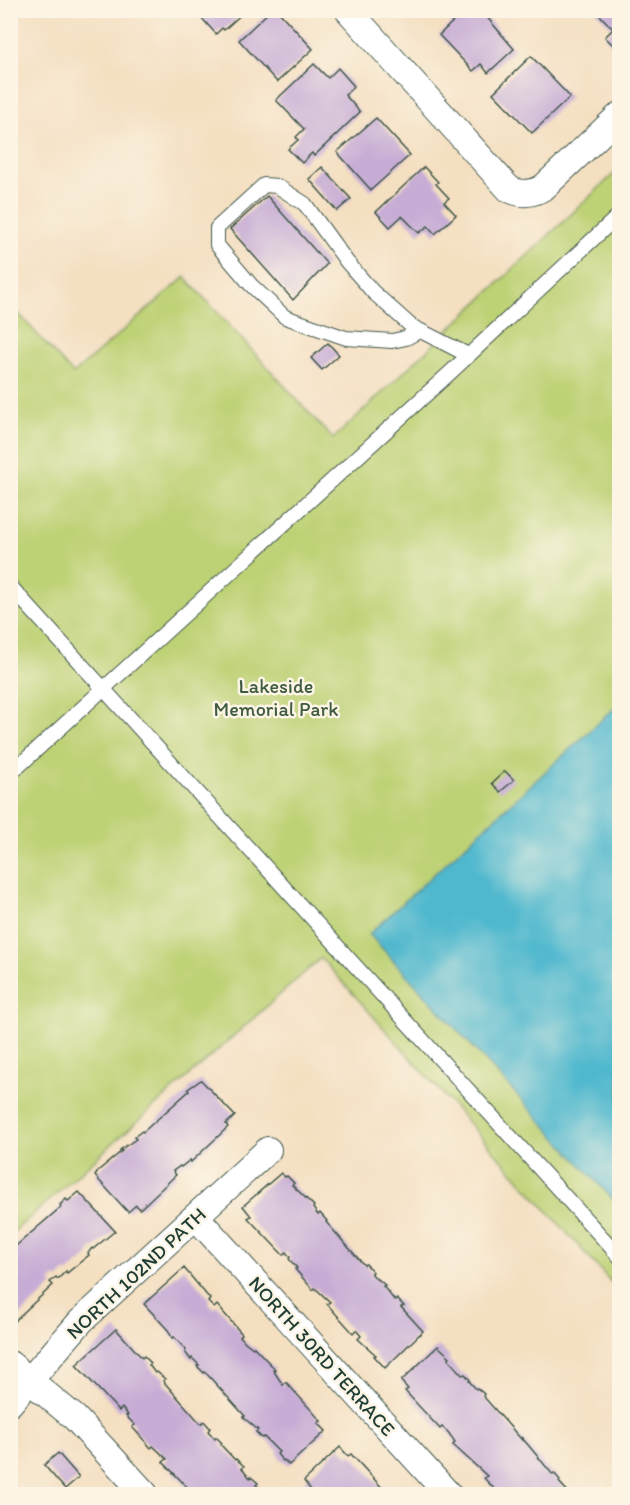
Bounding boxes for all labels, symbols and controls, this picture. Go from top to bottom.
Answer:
park label: Lakeside Memorial Park [214,674,338,721]
street label: NORTH 102ND PATH [61,1202,211,1344]
street label: NORTH 30RD TERRACE [244,1271,400,1441]

